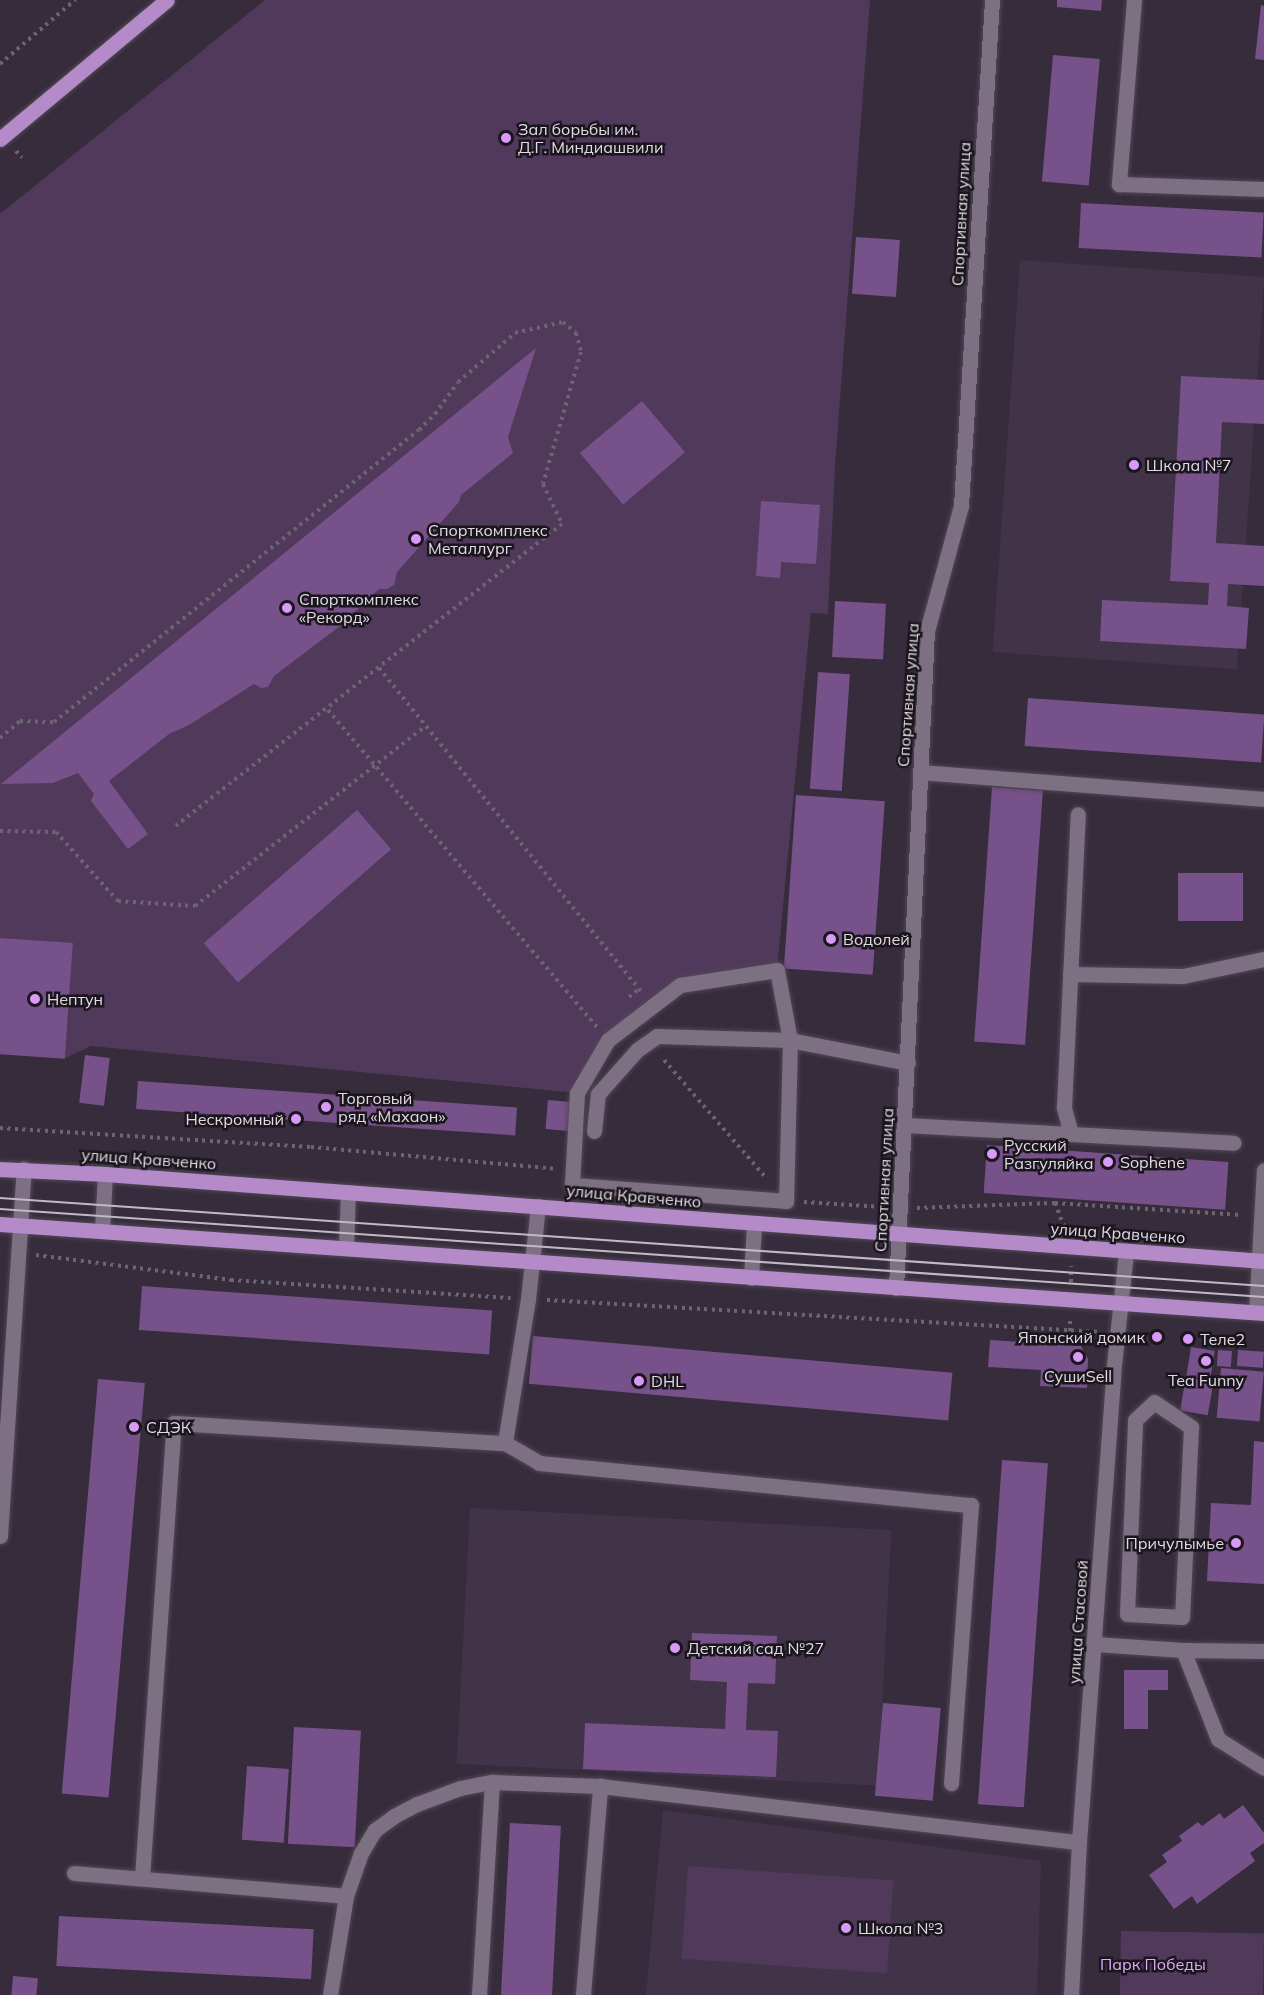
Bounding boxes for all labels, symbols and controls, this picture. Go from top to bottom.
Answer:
place label: Зал борьбы им. Д.Г. Миндиашвили [518,119,663,157]
marker: Зал борьбы им. Д.Г. Миндиашвили [499,131,513,145]
street label: Спортивная улица [948,142,974,286]
place label: Школа №7 [1146,455,1231,475]
marker: Школа №7 [1127,458,1141,472]
place label: Спорткомплекс Металлург [428,520,548,558]
marker: Спорткомплекс Металлург [409,532,423,546]
place label: Спорткомплекс «Рекорд» [299,589,419,627]
marker: Спорткомплекс «Рекорд» [280,601,294,615]
street label: Спортивная улица [893,622,923,768]
place label: Водолей [843,929,910,949]
marker: Водолей [824,932,838,946]
place label: Нептун [47,989,103,1009]
marker: Нептун [28,992,42,1006]
place label: Торговый ряд «Махаон» [338,1088,445,1126]
marker: Торговый ряд «Махаон» [319,1100,333,1114]
street label: Спортивная улица [871,1108,897,1252]
place label: Нескромный [185,1109,284,1129]
marker: Нескромный [289,1112,303,1126]
place label: Русский Разгуляйка [1004,1135,1093,1173]
street label: улица Кравченко [81,1145,217,1173]
marker: Русский Разгуляйка [985,1147,999,1161]
place label: Sophene [1120,1152,1185,1172]
marker: Sophene [1101,1155,1115,1169]
street label: улица Кравченко [566,1181,702,1211]
street label: улица Кравченко [1050,1219,1186,1247]
place label: Японский домик [1018,1327,1145,1347]
place label: Теле2 [1200,1329,1245,1349]
marker: Японский домик [1150,1330,1164,1344]
marker: Теле2 [1181,1332,1195,1346]
marker: СушиSell [1071,1350,1085,1364]
marker: Tea Funny [1199,1354,1213,1368]
place label: СушиSell [1044,1366,1112,1386]
place label: Tea Funny [1168,1370,1244,1390]
place label: DHL [651,1371,684,1391]
marker: DHL [632,1374,646,1388]
place label: СДЭК [146,1417,191,1437]
marker: СДЭК [127,1420,141,1434]
place label: Причулымье [1126,1533,1224,1553]
marker: Причулымье [1229,1536,1243,1550]
street label: улица Стасовой [1064,1560,1092,1684]
place label: Детский сад №27 [687,1638,824,1658]
marker: Детский сад №27 [668,1641,682,1655]
place label: Школа №3 [858,1918,943,1938]
marker: Школа №3 [839,1921,853,1935]
park label: Парк Победы [1100,1954,1206,1974]

